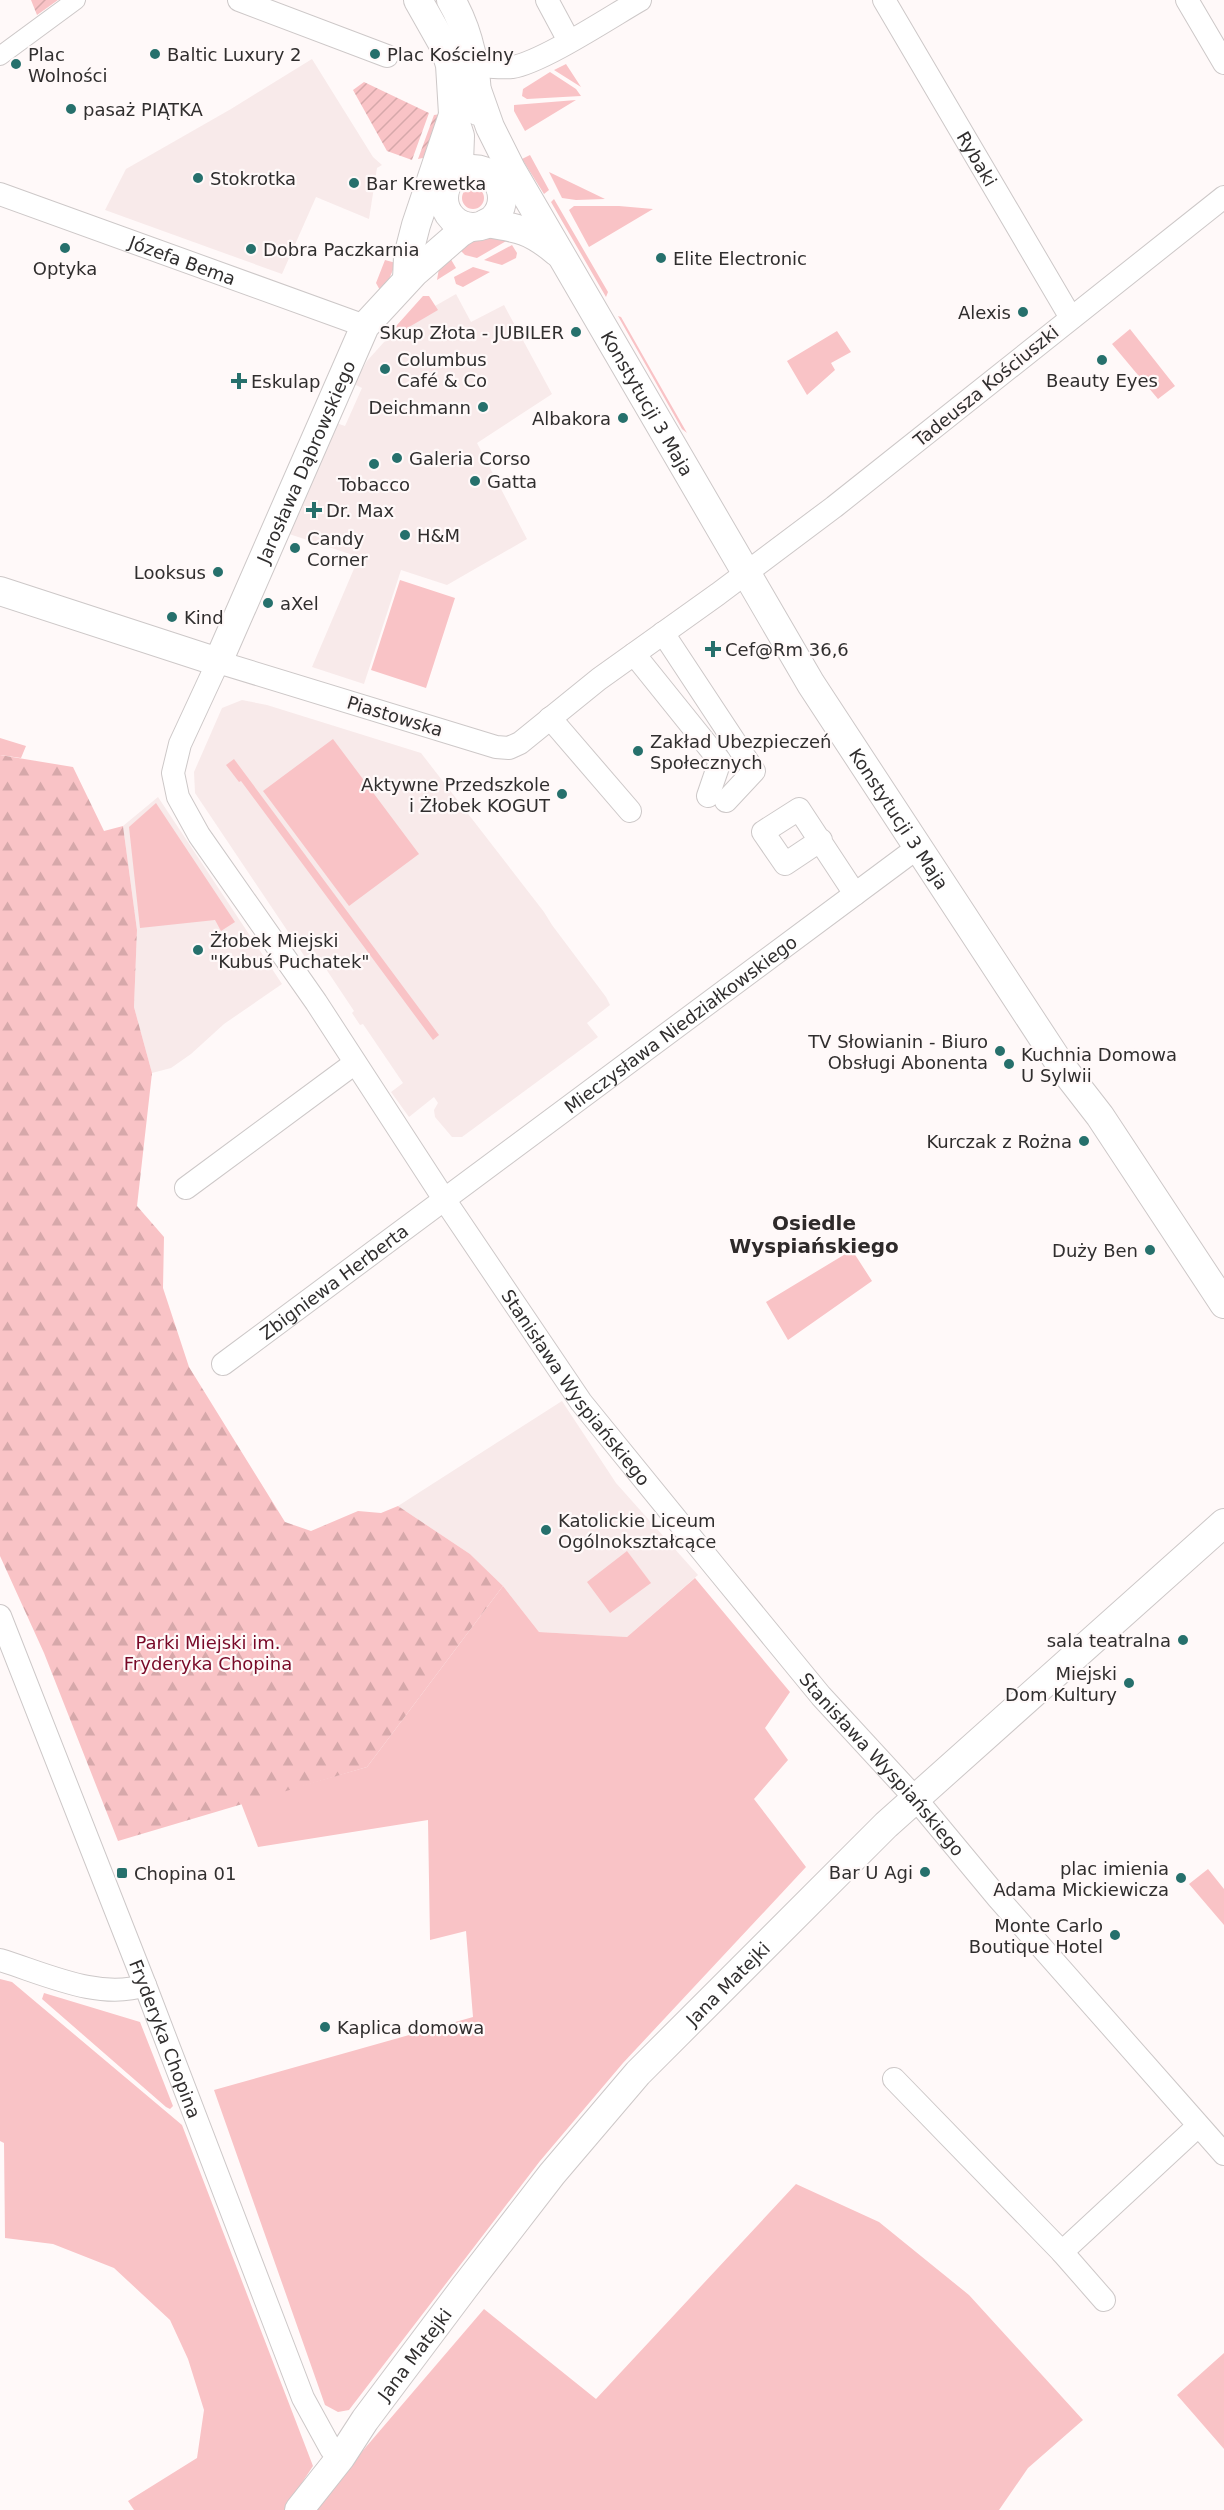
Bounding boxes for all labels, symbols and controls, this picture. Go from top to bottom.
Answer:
place label: Plac Wolności [28,44,107,86]
place label: Baltic Luxury 2 [167,44,301,65]
place label: Plac Kościelny [387,44,514,65]
marker: Baltic Luxury 2 [148,47,162,61]
marker: Plac Kościelny [368,47,382,61]
marker: Plac Wolności [9,57,23,71]
place label: pasaż PIĄTKA [83,99,204,120]
marker: pasaż PIĄTKA [64,102,78,116]
street label: Rybaki [953,127,1002,190]
place label: Stokrotka [210,168,296,189]
marker: Stokrotka [191,171,205,185]
place label: Bar Krewetka [366,173,486,194]
marker: Bar Krewetka [347,176,361,190]
street label: Józefa Bema [125,231,239,289]
place label: Dobra Paczkarnia [263,239,420,260]
marker: Optyka [58,241,72,255]
marker: Dobra Paczkarnia [244,242,258,256]
place label: Elite Electronic [673,248,807,269]
marker: Elite Electronic [654,251,668,265]
place label: Optyka [33,258,97,279]
place label: Alexis [958,302,1011,323]
marker: Alexis [1016,305,1030,319]
street label: Tadeusza Kościuszki [909,321,1063,452]
place label: Skup Złota - JUBILER [380,322,564,343]
marker: Skup Złota - JUBILER [569,325,583,339]
street label: Konstytucji 3 Maja [597,327,698,479]
place label: Columbus Café & Co [397,349,487,391]
marker: Beauty Eyes [1095,353,1109,367]
street label: Jarosława Dąbrowskiego [252,357,359,567]
marker: Columbus Café & Co [378,362,392,376]
place label: Beauty Eyes [1046,370,1158,391]
place label: Eskulap [251,371,321,392]
marker: Eskulap [232,374,246,388]
place label: Deichmann [368,397,471,418]
marker: Deichmann [476,400,490,414]
place label: Albakora [532,408,611,429]
marker: Albakora [616,411,630,425]
place label: Galeria Corso [409,448,531,469]
marker: Galeria Corso [390,451,404,465]
marker: Tobacco [367,457,381,471]
place label: Gatta [487,471,537,492]
place label: Tobacco [337,474,410,495]
marker: Gatta [468,474,482,488]
place label: Dr. Max [326,500,395,521]
marker: Dr. Max [307,503,321,517]
place label: H&M [417,525,460,546]
place label: Candy Corner [307,528,368,570]
marker: H&M [398,528,412,542]
marker: Candy Corner [288,541,302,555]
place label: Looksus [134,562,206,583]
marker: Looksus [211,565,225,579]
place label: aXel [280,593,319,614]
marker: aXel [261,596,275,610]
place label: Kind [184,607,224,628]
marker: Kind [165,610,179,624]
place label: Cef@Rm 36,6 [725,639,849,660]
marker: Cef@Rm 36,6 [706,642,720,656]
street label: Piastowska [345,691,445,741]
place label: Zakład Ubezpieczeń Społecznych [650,731,832,773]
marker: Zakład Ubezpieczeń Społecznych [631,744,645,758]
street label: Konstytucji 3 Maja [845,744,953,893]
place label: Aktywne Przedszkole i Żłobek KOGUT [361,774,551,816]
marker: Aktywne Przedszkole i Żłobek KOGUT [555,787,569,801]
place label: Żłobek Miejski "Kubuś Puchatek" [210,930,370,972]
street label: Mieczysława Niedziałkowskiego [560,931,801,1117]
marker: Żłobek Miejski "Kubuś Puchatek" [191,943,205,957]
place label: TV Słowianin - Biuro Obsługi Abonenta [807,1031,988,1073]
marker: TV Słowianin - Biuro Obsługi Abonenta [993,1044,1007,1058]
place label: Kuchnia Domowa U Sylwii [1021,1044,1177,1086]
marker: Kuchnia Domowa U Sylwii [1002,1057,1016,1071]
place label: Kurczak z Rożna [926,1131,1072,1152]
marker: Kurczak z Rożna [1077,1134,1091,1148]
district label: Osiedle Wyspiańskiego [729,1211,899,1258]
street label: Zbigniewa Herberta [256,1220,412,1344]
place label: Duży Ben [1052,1240,1138,1261]
marker: Duży Ben [1143,1243,1157,1257]
street label: Stanisława Wyspiańskiego [497,1285,655,1489]
place label: Katolickie Liceum Ogólnokształcące [558,1510,716,1552]
marker: Katolickie Liceum Ogólnokształcące [539,1523,553,1537]
place label: sala teatralna [1047,1630,1171,1651]
park label: Parki Miejski im. Fryderyka Chopina [124,1632,292,1674]
marker: sala teatralna [1176,1633,1190,1647]
place label: Miejski Dom Kultury [1005,1663,1117,1705]
street label: Stanisława Wyspiańskiego [796,1668,969,1860]
marker: Miejski Dom Kultury [1122,1676,1136,1690]
place label: plac imienia Adama Mickiewicza [993,1858,1169,1900]
place label: Bar U Agi [829,1862,913,1883]
place label: Chopina 01 [134,1863,236,1884]
marker: Bar U Agi [918,1865,932,1879]
marker: Chopina 01 [115,1866,129,1880]
marker: plac imienia Adama Mickiewicza [1174,1871,1188,1885]
place label: Monte Carlo Boutique Hotel [969,1915,1103,1957]
marker: Monte Carlo Boutique Hotel [1108,1928,1122,1942]
street label: Jana Matejki [681,1937,774,2030]
street label: Fryderyka Chopina [125,1956,205,2121]
place label: Kaplica domowa [337,2017,484,2038]
marker: Kaplica domowa [318,2020,332,2034]
street label: Jana Matejki [372,2304,456,2405]

